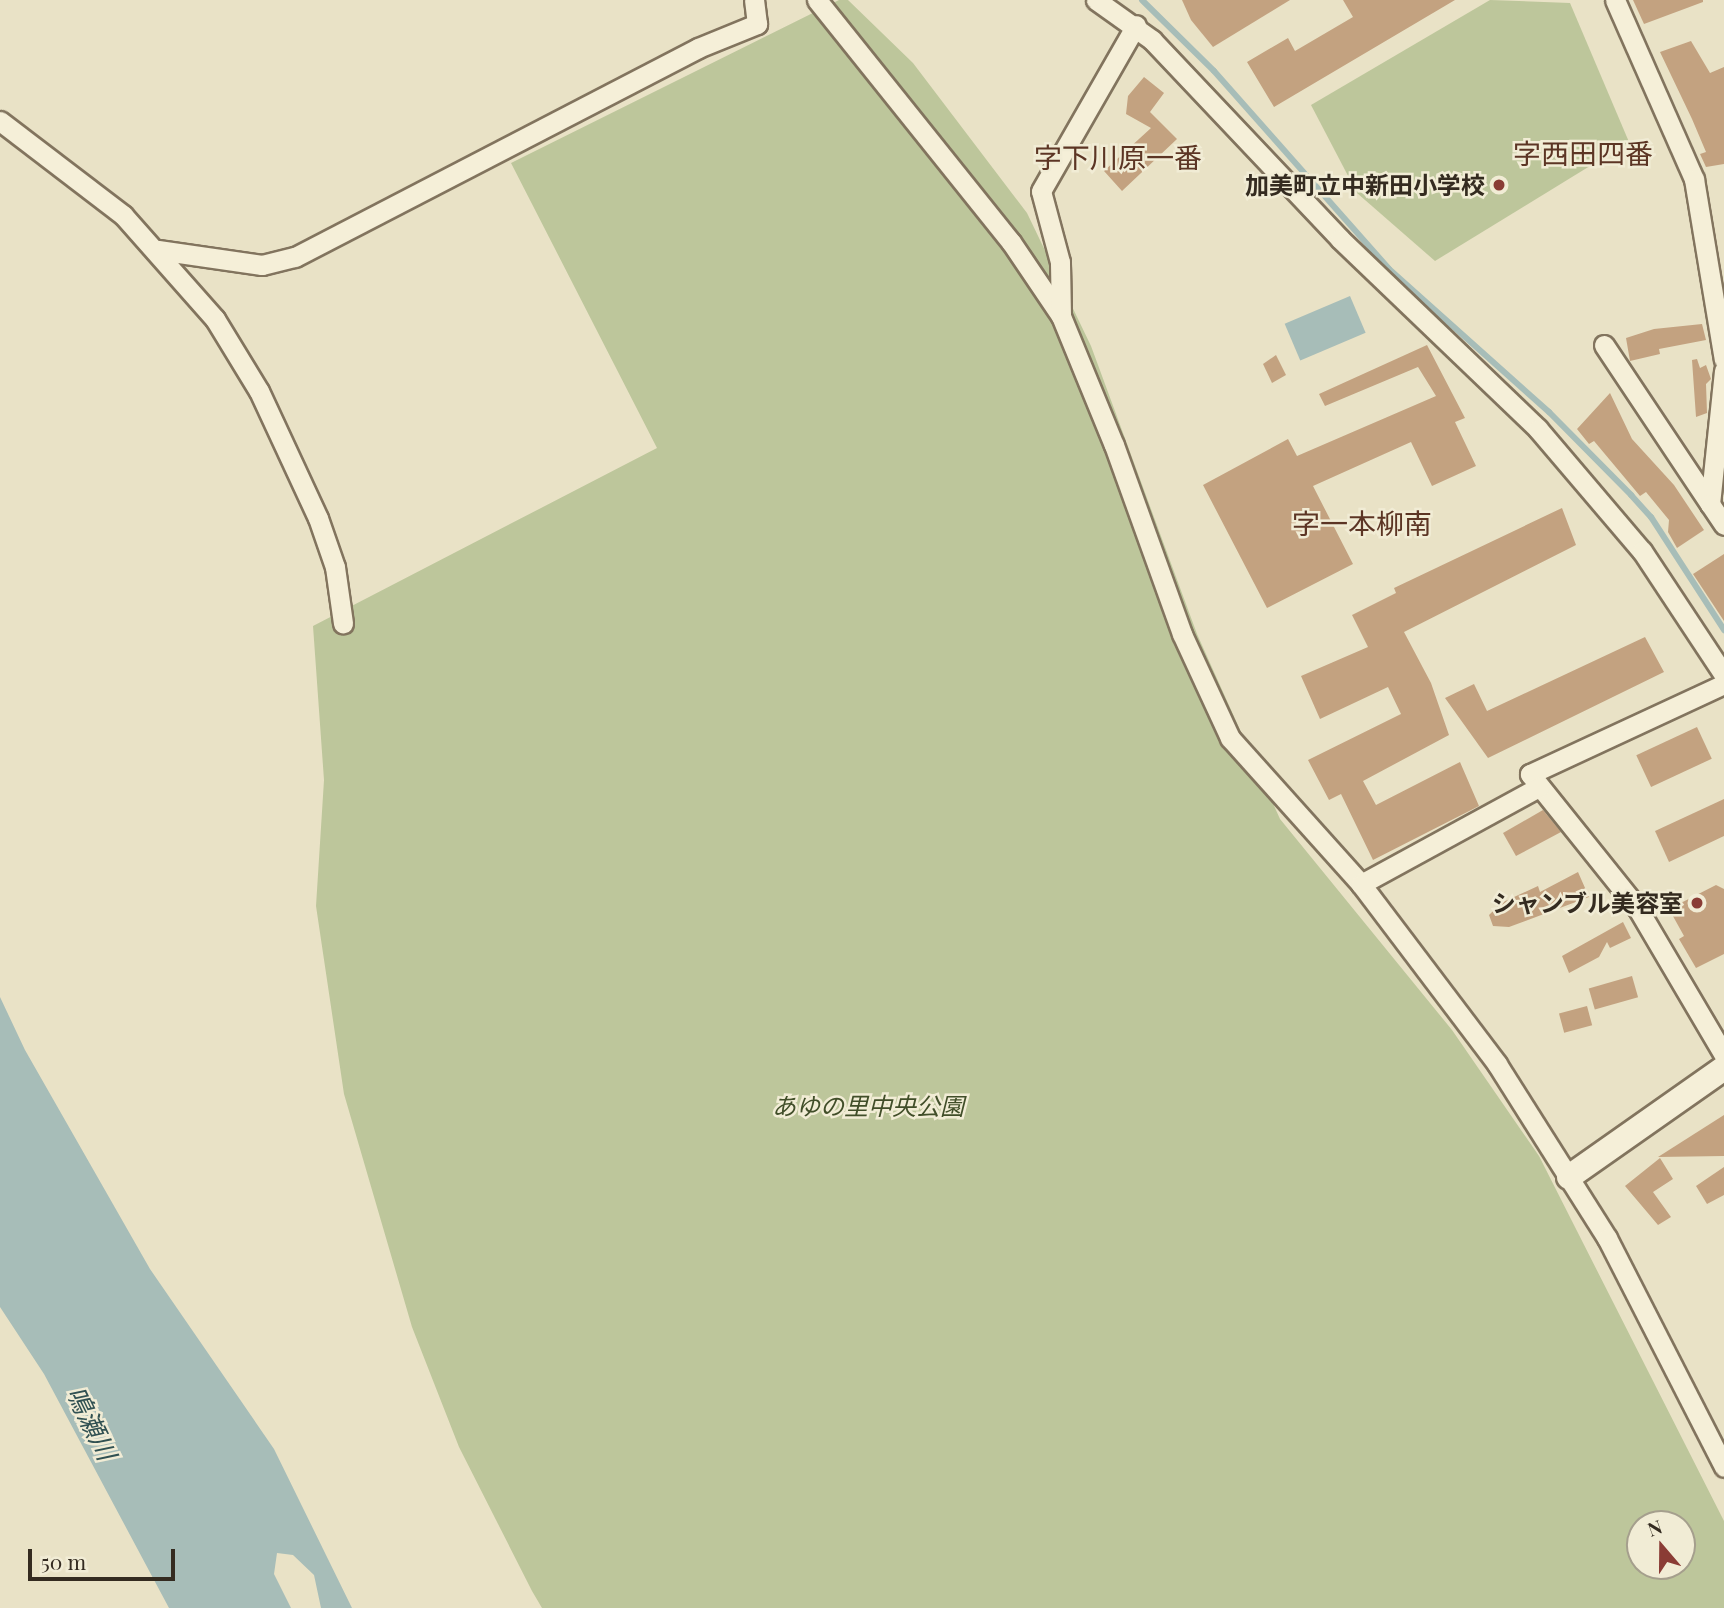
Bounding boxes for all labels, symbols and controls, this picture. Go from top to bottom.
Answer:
district label: 字西田四番 [1513,136,1653,170]
district label: 字下川原一番 [1034,140,1202,174]
place label: 加美町立中新田小学校 [1245,171,1485,199]
marker: 加美町立中新田小学校 [1491,177,1507,193]
district label: 字一本柳南 [1292,506,1432,540]
place label: シャンブル美容室 [1491,889,1683,917]
marker: シャンブル美容室 [1689,895,1705,911]
park label: あゆの里中央公園 [772,1092,964,1120]
water label: 鳴瀬川 [61,1381,123,1465]
north arrow [1626,1510,1696,1580]
text: N [1644,1513,1665,1542]
scale bar [32,1534,178,1578]
text: 50 m [41,1547,86,1575]

